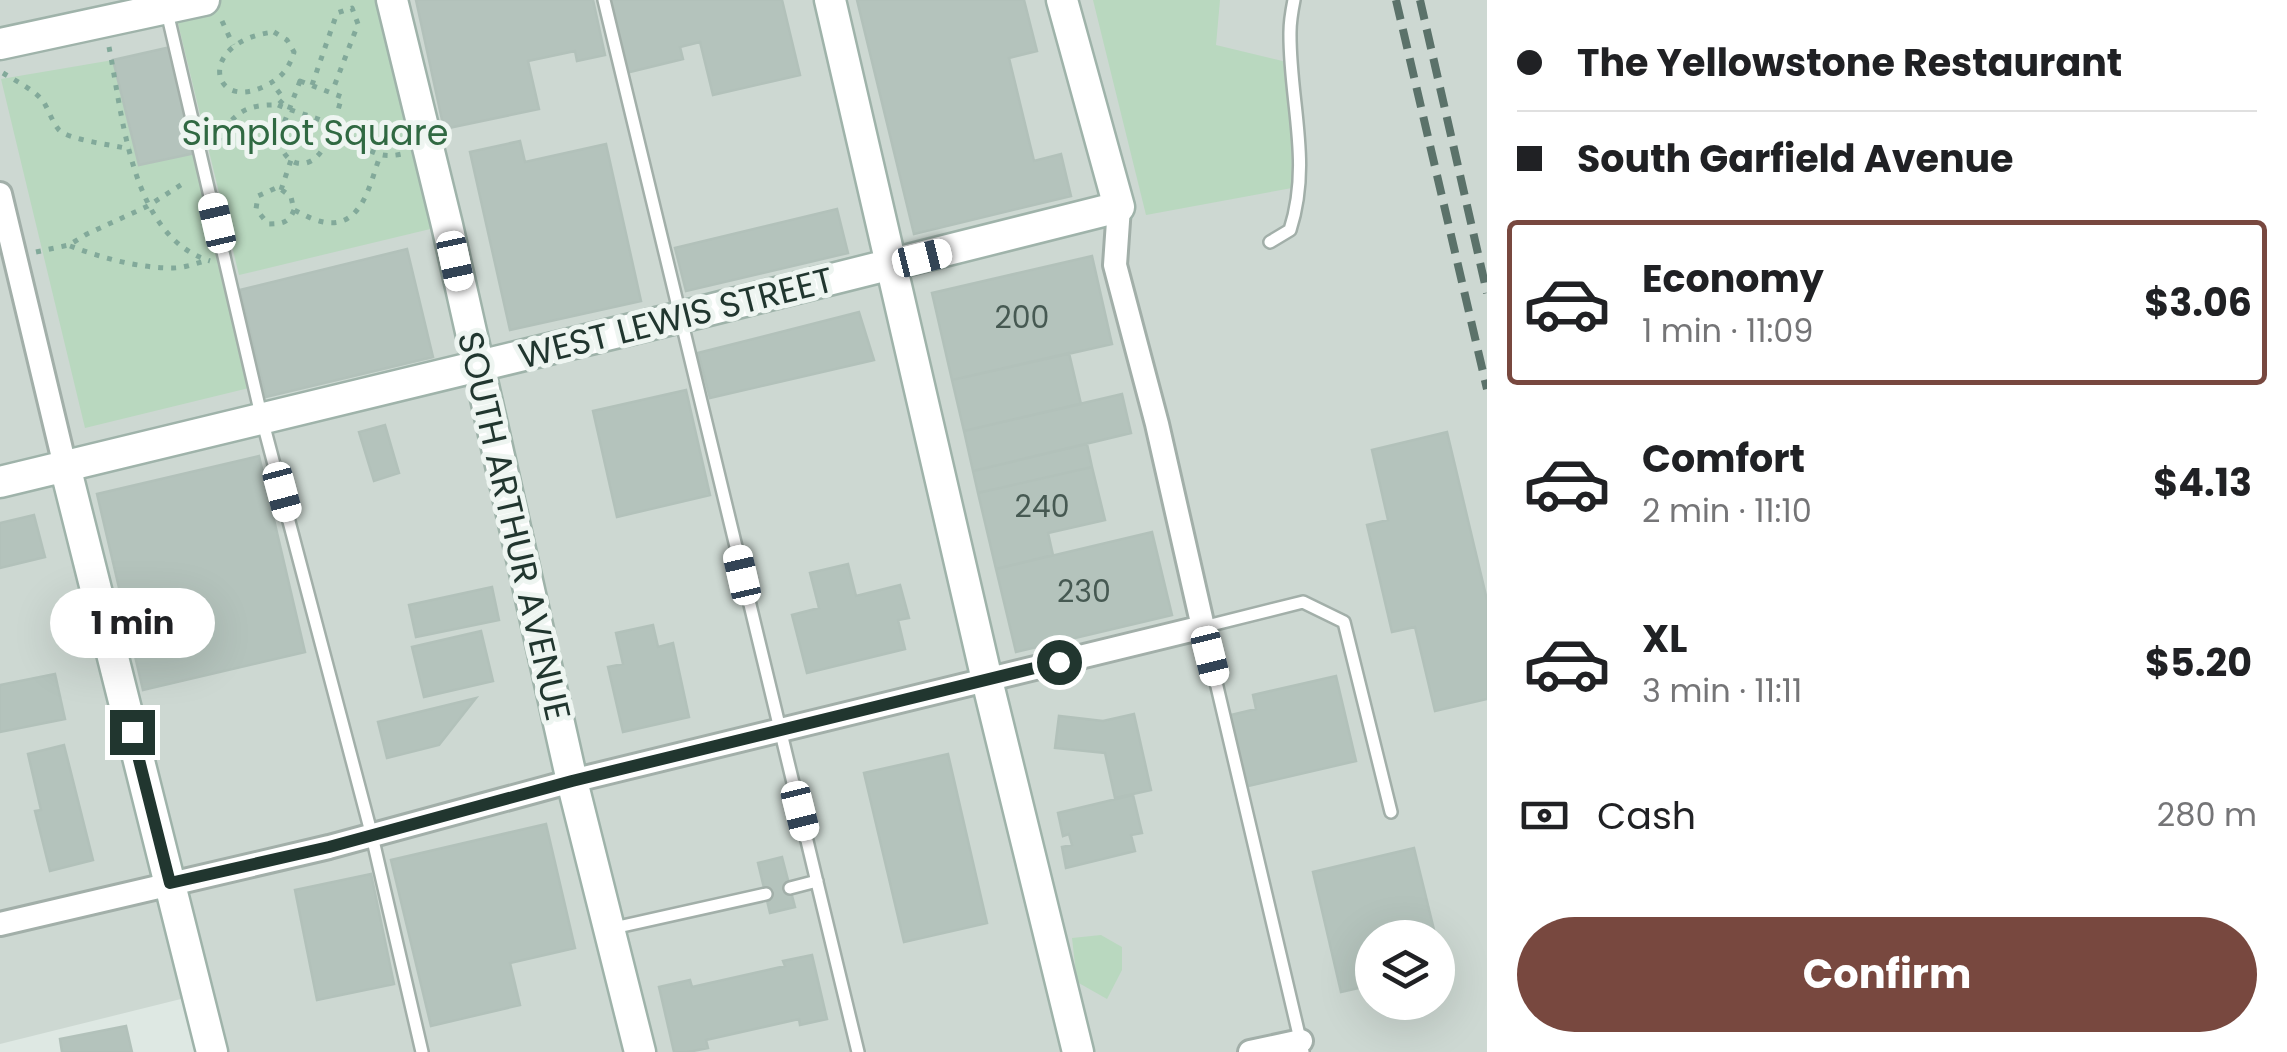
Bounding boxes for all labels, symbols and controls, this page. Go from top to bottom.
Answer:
text: The Yellowstone Restaurant [1577,36,2122,89]
park label: Simplot Square [182,108,448,157]
text: South Garfield Avenue [1577,132,2014,185]
car [196,190,238,256]
car [434,229,476,293]
car [889,236,955,280]
text: Economy [1642,252,1824,305]
street label: WEST LEWIS STREET [514,255,838,380]
icon: car [1522,258,1612,348]
text: $3.06 [2144,276,2252,329]
house number: 200 [995,296,1049,339]
text: 1 min · 11:09 [1642,308,1814,353]
street label: SOUTH ARTHUR AVENUE [446,327,583,725]
text: Comfort [1642,432,1805,485]
icon: car [1522,438,1612,528]
text: $4.13 [2153,456,2252,509]
car [260,459,304,525]
house number: 240 [1015,485,1069,528]
text: 2 min · 11:10 [1642,488,1812,533]
car [721,542,763,608]
house number: 230 [1057,570,1111,613]
callout: 1 min [49,587,214,657]
text: 1 min [91,600,174,645]
text: XL [1642,612,1687,665]
icon: car [1522,618,1612,708]
car [1188,623,1232,689]
text: $5.20 [2145,636,2252,689]
route start [1037,640,1082,685]
text: 3 min · 11:11 [1642,668,1802,713]
route end [110,710,155,755]
car [778,778,822,844]
icon: cash [1517,788,1572,843]
text: Cash [1597,789,1696,842]
text: 280 m [2157,792,2257,837]
button: Confirm [1517,917,2257,1032]
map controls [1355,920,1455,1020]
button: layers [1355,920,1455,1020]

